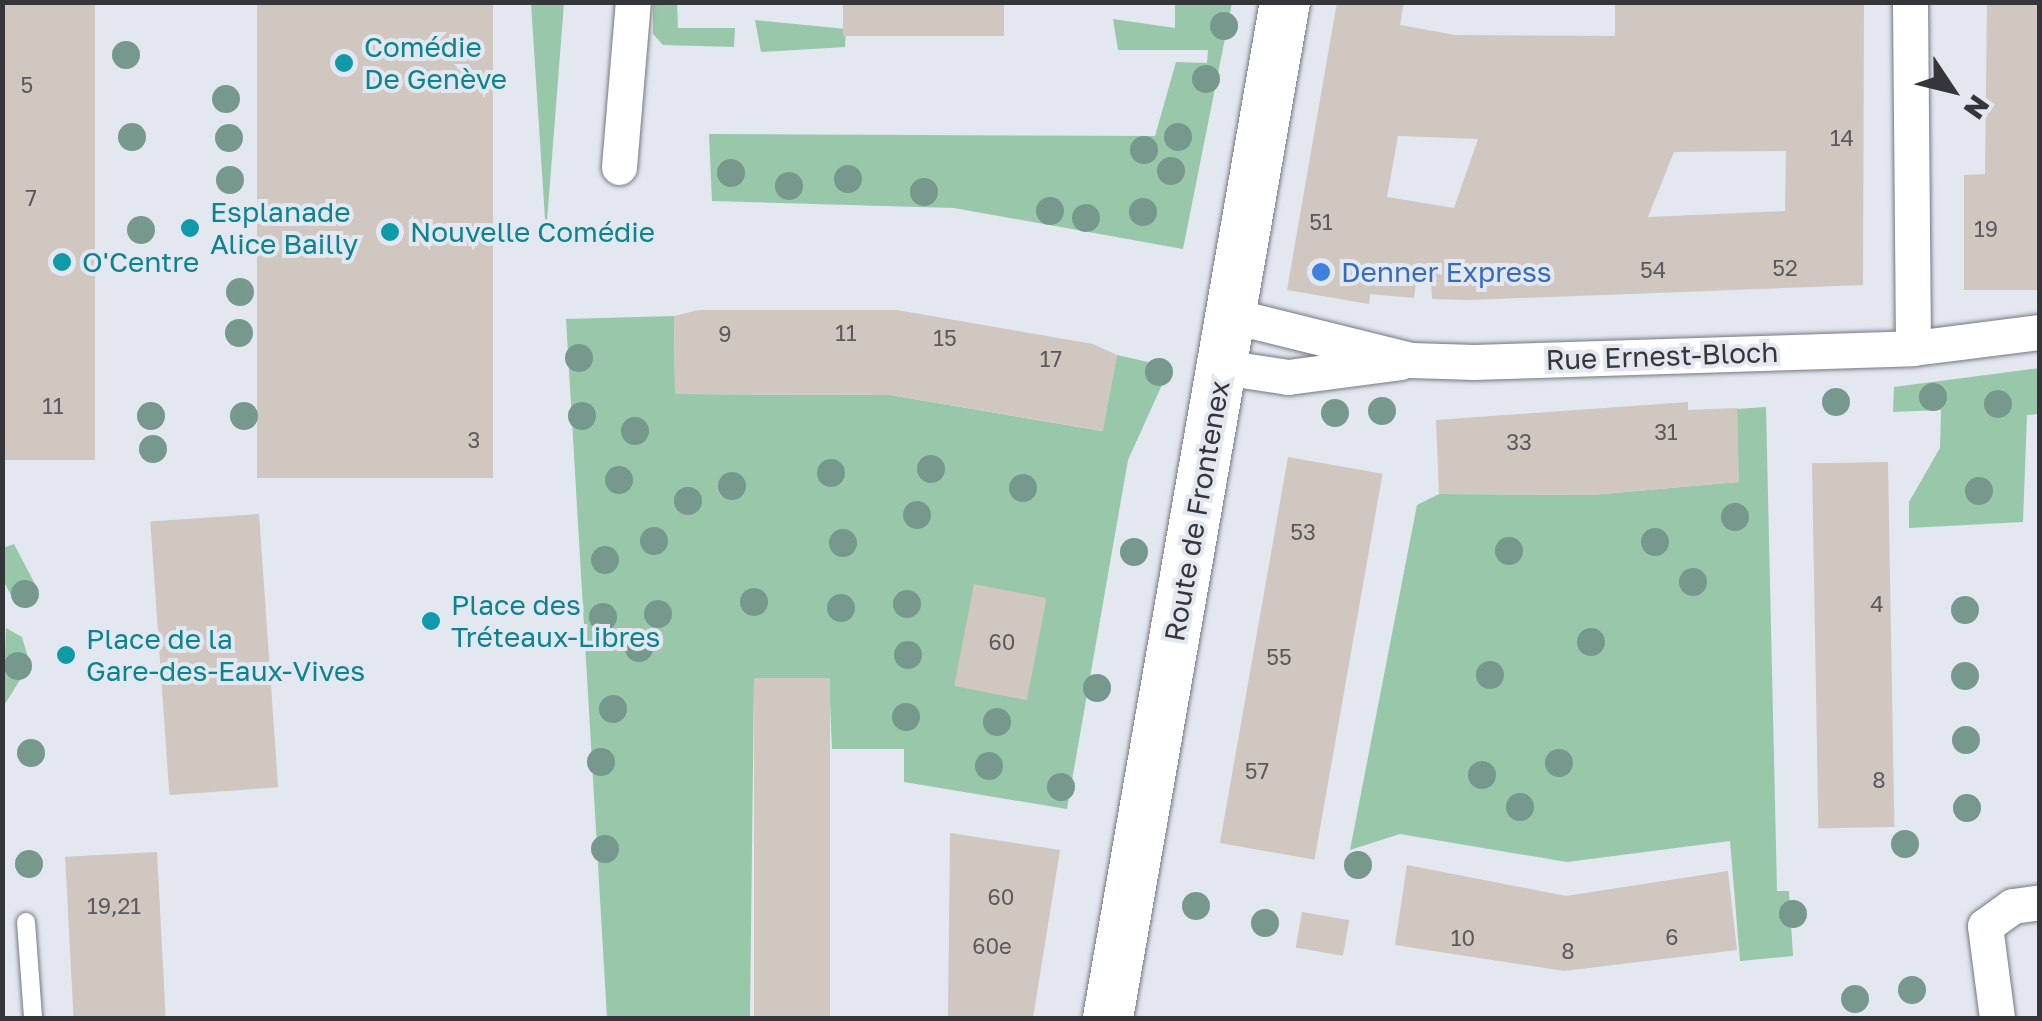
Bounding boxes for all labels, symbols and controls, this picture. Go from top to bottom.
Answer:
place label: Comédie De Genève [364,30,507,96]
north arrow [1902,40,2002,140]
marker: Comédie De Genève [333,52,355,74]
house number: 5 [21,72,33,98]
text: N [1957,89,1997,126]
house number: 14 [1830,125,1854,151]
house number: 7 [25,185,37,211]
place label: Esplanade Alice Bailly [210,195,358,261]
house number: 51 [1309,209,1333,235]
place label: Nouvelle Comédie [410,215,655,249]
house number: 19 [1974,216,1998,242]
marker: Esplanade Alice Bailly [179,217,201,239]
marker: Nouvelle Comédie [379,221,401,243]
place label: O'Centre [82,245,199,279]
marker: O'Centre [51,251,73,273]
place label: Denner Express [1341,255,1552,289]
house number: 52 [1772,255,1798,281]
house number: 54 [1640,257,1666,283]
marker: Denner Express [1310,261,1332,283]
house number: 11 [835,320,857,346]
house number: 9 [718,321,732,347]
house number: 15 [933,325,957,351]
street label: Rue Ernest-Bloch [1545,335,1779,377]
house number: 17 [1040,346,1062,372]
street label: Route de Frontenex [1158,378,1236,644]
house number: 11 [42,393,64,419]
house number: 31 [1654,419,1678,445]
house number: 3 [468,427,480,453]
house number: 33 [1506,429,1532,455]
house number: 53 [1290,519,1316,545]
place label: Place des Tréteaux-Libres [451,588,660,654]
house number: 4 [1870,591,1884,617]
marker: Place des Tréteaux-Libres [420,610,442,632]
place label: Place de la Gare-des-Eaux-Vives [86,622,365,688]
house number: 60 [989,629,1015,655]
marker: Place de la Gare-des-Eaux-Vives [55,644,77,666]
house number: 55 [1266,644,1292,670]
house number: 57 [1245,758,1269,784]
house number: 8 [1872,767,1886,793]
house number: 60 [988,884,1014,910]
house number: 19,21 [87,893,141,919]
house number: 6 [1665,924,1679,950]
house number: 10 [1451,925,1475,951]
house number: 60e [972,933,1012,959]
house number: 8 [1561,938,1575,964]

